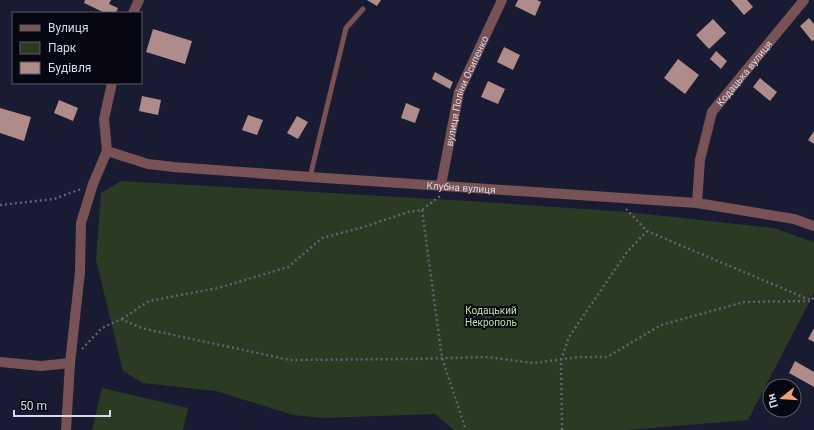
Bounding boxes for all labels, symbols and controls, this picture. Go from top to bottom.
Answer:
legend [12,12,142,84]
text: Вулиця [48,21,89,35]
street label: вулиця Поліни Осипенко [443,34,490,147]
street label: Кодацька вулиця [714,38,774,108]
text: Парк [48,41,77,55]
text: Будівля [48,61,91,75]
street label: Клубна вулиця [426,179,496,195]
park label: Кодацький Некрополь [465,305,517,328]
north arrow [762,378,802,418]
scale bar [14,392,110,418]
text: Пн [765,392,781,409]
text: 50 m [20,399,47,413]

